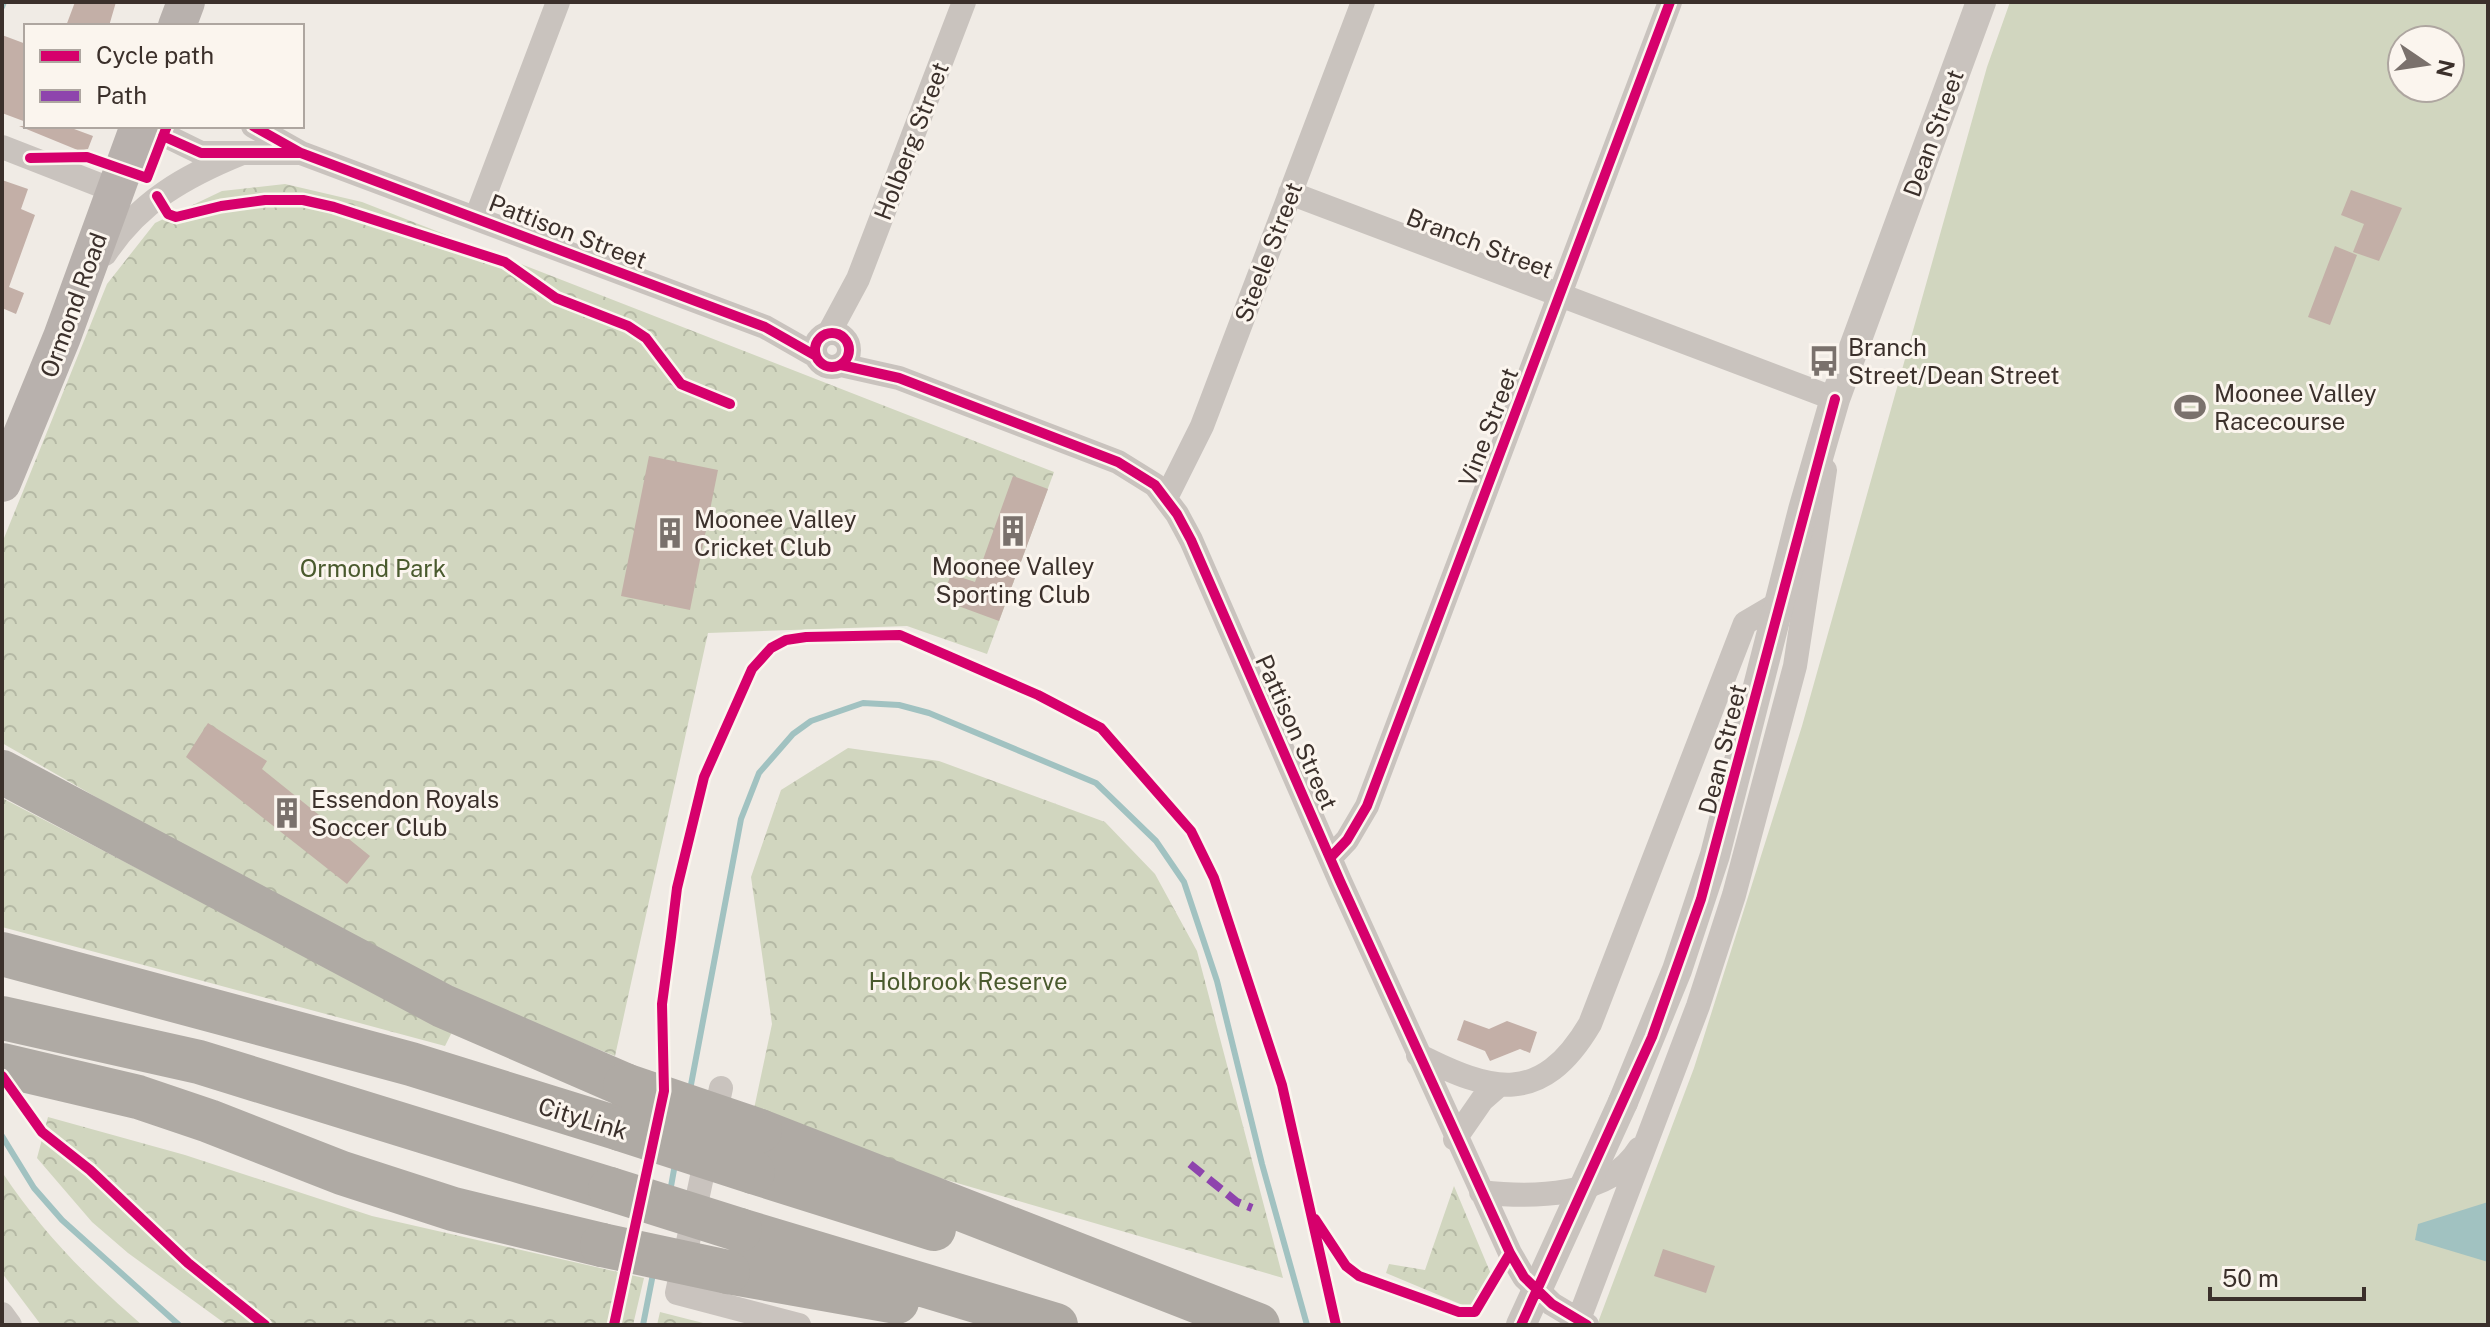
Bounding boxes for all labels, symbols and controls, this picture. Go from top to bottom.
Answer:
legend [24,24,304,128]
north arrow [2386,24,2466,104]
text: Cycle path [96,41,214,69]
text: N [2431,57,2460,80]
street label: Holberg Street [868,58,954,224]
street label: Dean Street [1897,66,1969,200]
text: Path [96,81,147,109]
street label: Steele Street [1228,178,1308,326]
street label: Pattison Street [485,188,651,274]
street label: Branch Street [1403,202,1557,284]
street label: Ormond Road [34,229,112,381]
place label: Branch Street/Dean Street [1848,333,2060,389]
bus stop icon: Branch Street/Dean Street [1807,344,1841,378]
street label: Vine Street [1452,363,1524,491]
place label: Moonee Valley Racecourse [2214,379,2377,435]
sports icon: Moonee Valley Racecourse [2173,390,2207,424]
place label: Moonee Valley Cricket Club [694,505,857,561]
building icon: Moonee Valley Sporting Club [996,514,1030,548]
building icon: Moonee Valley Cricket Club [653,516,687,550]
place label: Moonee Valley Sporting Club [932,552,1094,608]
park label: Ormond Park [300,554,446,582]
street label: Pattison Street [1250,650,1344,814]
street label: Dean Street [1692,681,1752,817]
place label: Essendon Royals Soccer Club [311,785,499,841]
building icon: Essendon Royals Soccer Club [270,796,304,830]
park label: Holbrook Reserve [868,967,1068,995]
street label: CityLink [535,1091,631,1145]
scale bar [2210,1251,2364,1301]
text: 50 m [2222,1264,2279,1292]

